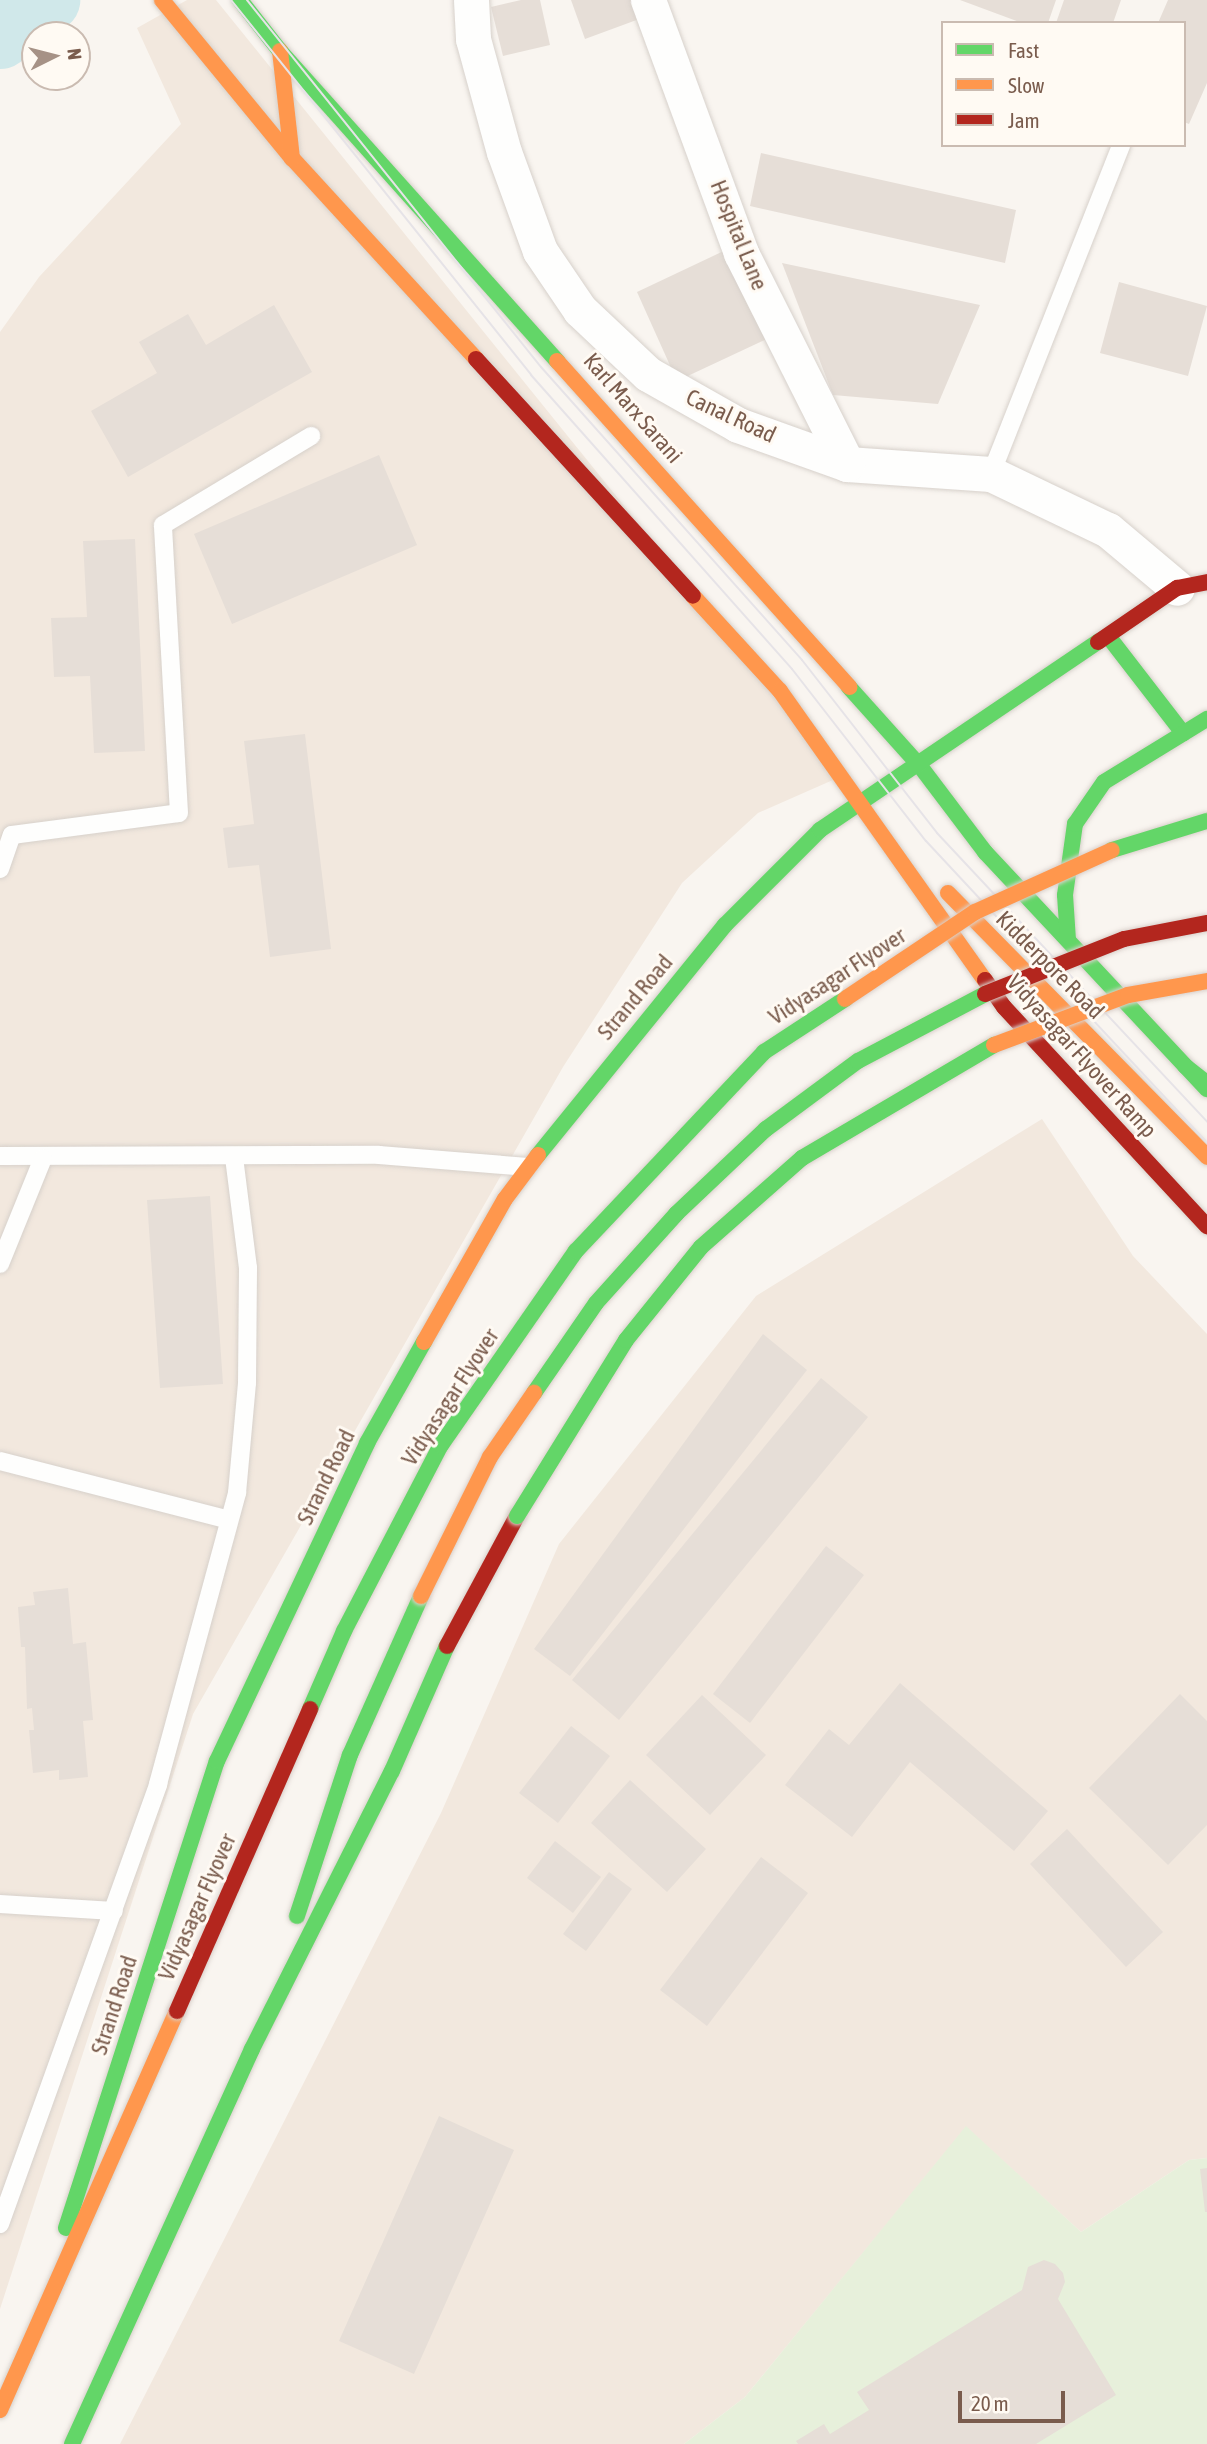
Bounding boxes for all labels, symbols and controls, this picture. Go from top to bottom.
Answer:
north arrow [21,21,91,91]
legend [941,21,1186,147]
text: Fast [1008,38,1039,62]
text: N [63,47,86,61]
text: Slow [1008,73,1044,97]
text: Jam [1008,108,1040,132]
street label: Hospital Lane [704,176,774,294]
street label: Karl Marx Sarani [578,347,688,469]
street label: Canal Road [682,383,780,449]
street label: Kidderpore Road [990,905,1110,1025]
street label: Vidyasagar Flyover [763,921,911,1031]
street label: Strand Road [592,949,678,1045]
street label: Vidyasagar Flyover Ramp [1001,969,1163,1143]
street label: Vidyasagar Flyover [395,1323,505,1471]
street label: Strand Road [291,1425,361,1529]
street label: Vidyasagar Flyover [152,1829,242,1985]
street label: Strand Road [85,1952,143,2058]
scale bar [962,2378,1069,2422]
text: 20 m [971,2391,1009,2415]

